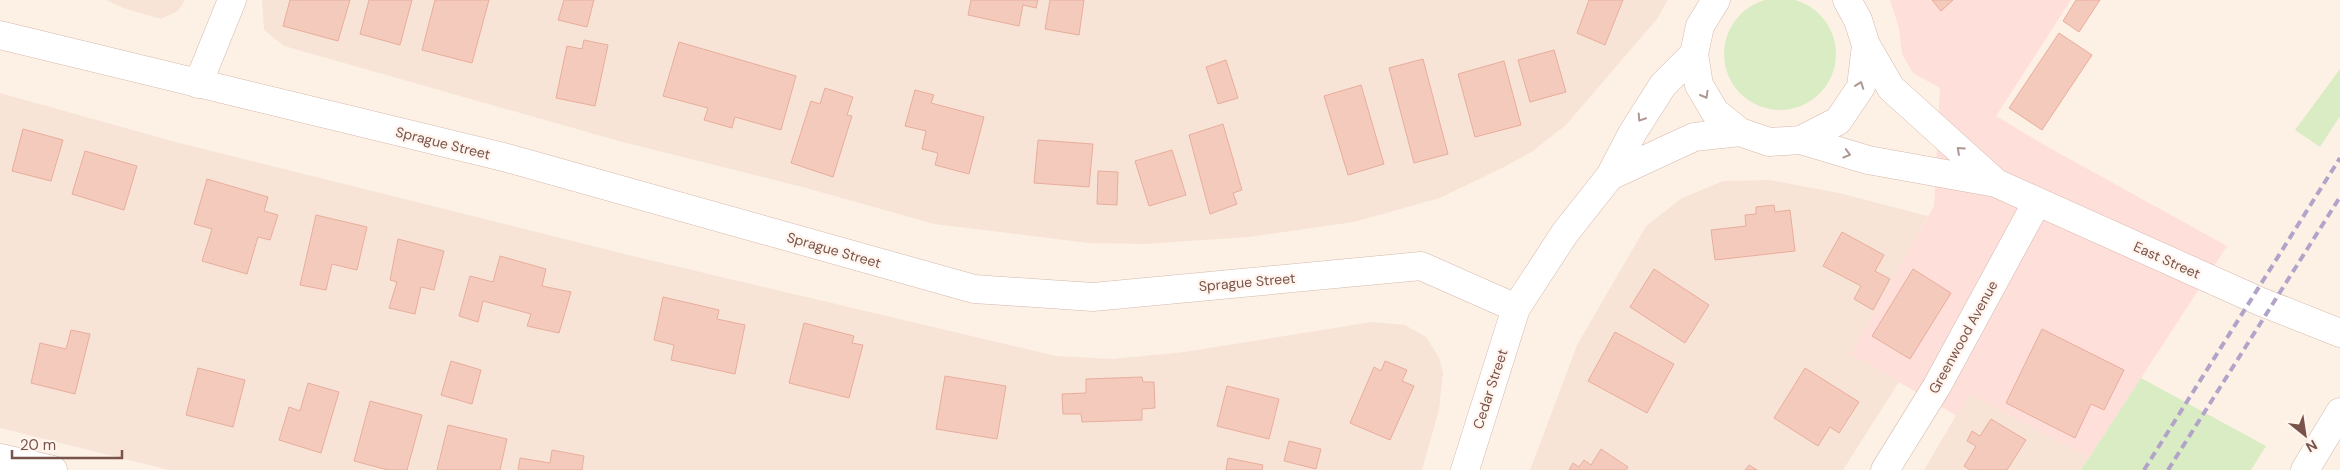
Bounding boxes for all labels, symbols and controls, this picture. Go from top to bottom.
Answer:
one-way arrow [1854,81,1864,90]
one-way arrow [1699,90,1709,99]
one-way arrow [1638,113,1648,122]
street label: Sprague Street [394,123,492,163]
one-way arrow [1956,147,1965,156]
one-way arrow [1843,148,1851,158]
street label: Sprague Street [785,228,883,272]
street label: East Street [2131,237,2203,283]
street label: Sprague Street [1198,269,1296,295]
street label: Greenwood Avenue [1924,277,2002,397]
street label: Cedar Street [1469,347,1511,431]
north arrow [2280,410,2330,460]
scale bar [12,428,122,460]
text: 20 m [20,435,56,455]
text: N [2303,436,2320,457]

